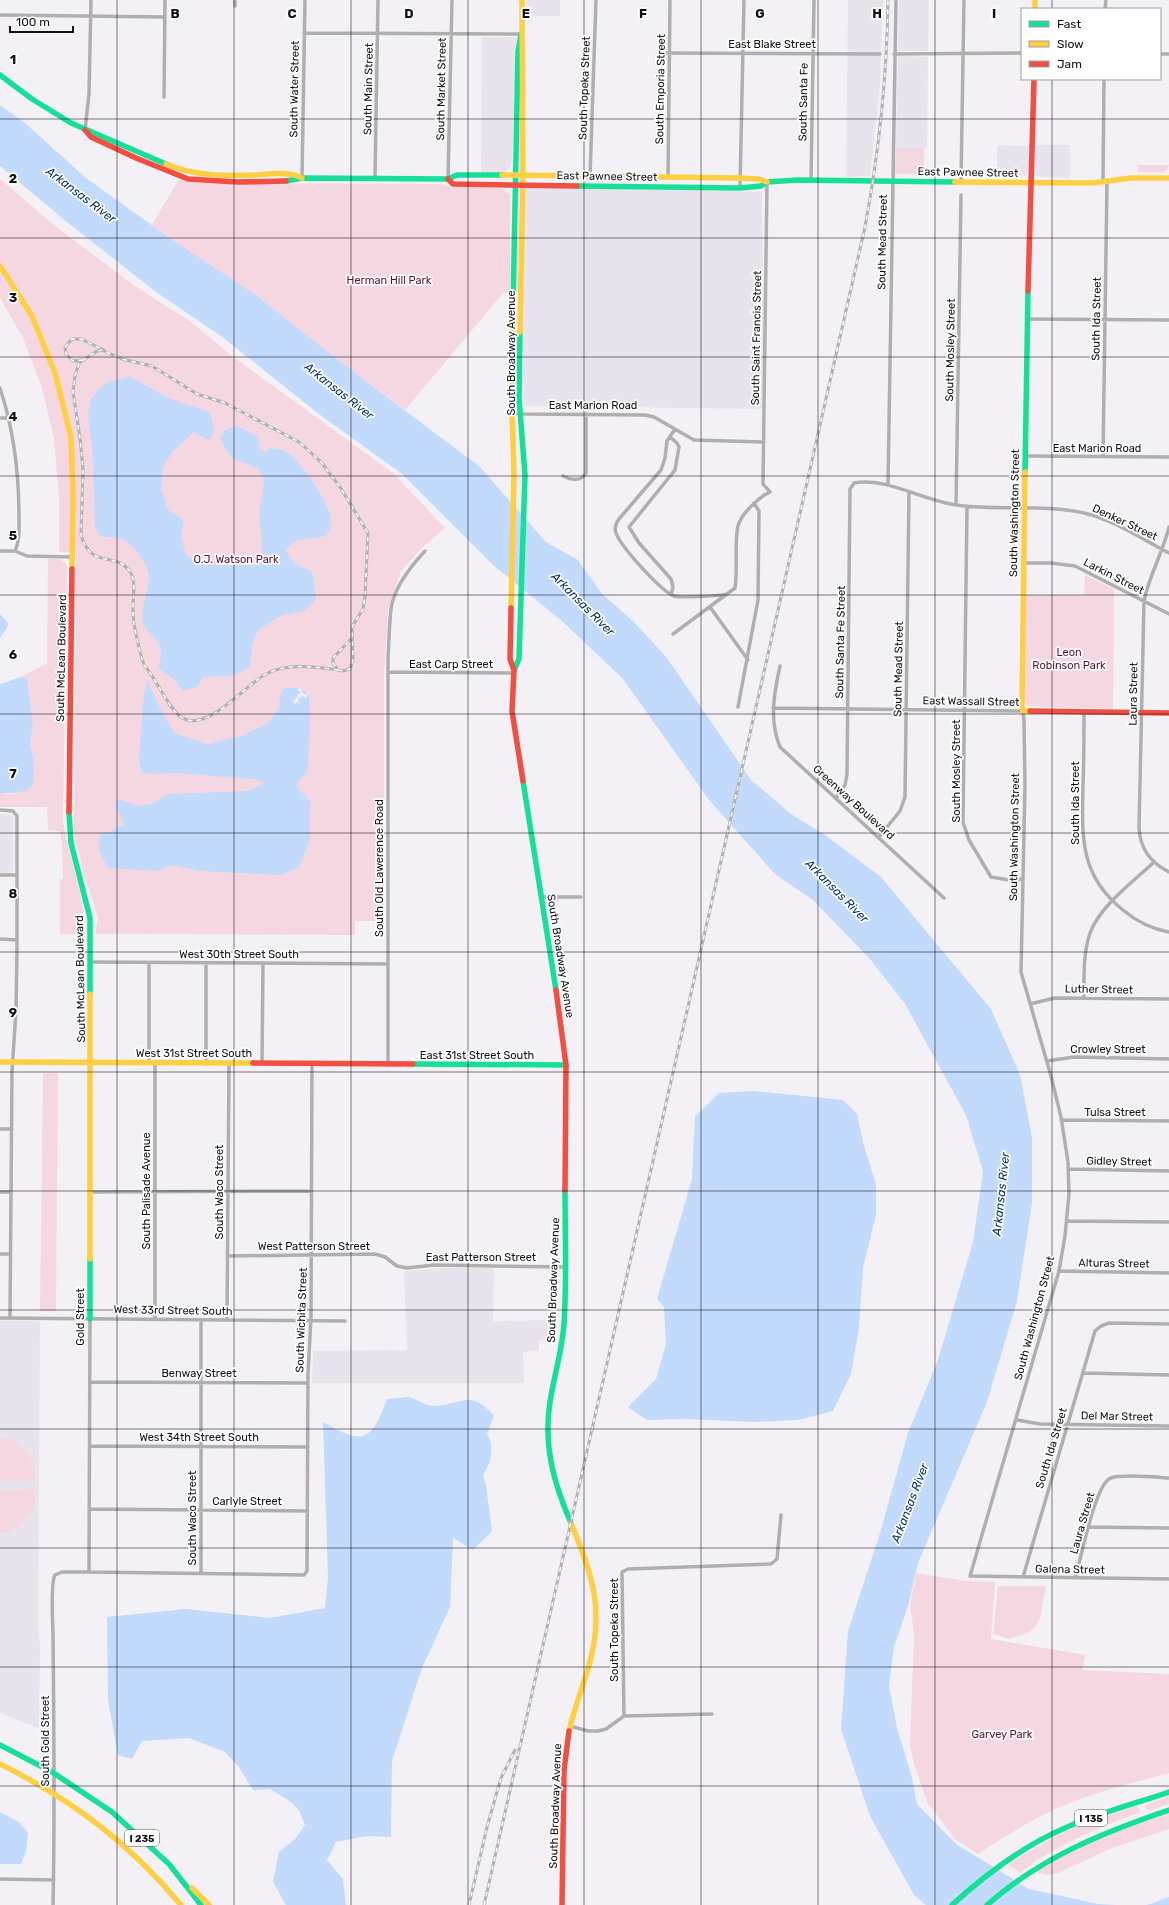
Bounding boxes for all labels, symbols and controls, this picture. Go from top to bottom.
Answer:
text: B [170,6,180,21]
text: C [287,6,297,21]
text: D [404,6,414,21]
text: E [522,6,530,21]
text: F [639,6,647,21]
text: G [755,6,765,21]
text: H [872,6,882,21]
text: I [992,6,996,21]
scale bar [10,8,73,34]
legend [1021,8,1161,80]
text: 100 m [16,15,50,29]
text: Fast [1057,17,1081,31]
street label: South Emporia Street [653,33,668,144]
street label: South Topeka Street [576,35,593,140]
street label: South Market Street [434,37,449,141]
text: Slow [1057,37,1084,51]
street label: East Blake Street [728,38,816,51]
street label: South Water Street [287,40,302,138]
street label: South Main Street [361,42,376,135]
text: 1 [10,52,16,67]
text: Jam [1057,57,1082,71]
street label: South Santa Fe [796,63,811,141]
water label: Arkansas River [42,164,119,226]
street label: East Pawnee Street [918,165,1019,180]
street label: East Pawnee Street [557,169,658,184]
text: 2 [9,171,17,186]
street label: South Mead Street [875,193,890,290]
street label: South Saint Francis Street [749,270,764,405]
park label: Herman Hill Park [347,274,432,287]
street label: South Ida Street [1089,276,1104,361]
text: 3 [9,290,18,305]
street label: South Broadway Avenue [505,290,518,416]
street label: South Mosley Street [943,298,958,402]
water label: Arkansas River [301,359,377,423]
street label: East Marion Road [549,399,637,412]
text: 4 [9,409,18,424]
street label: East Marion Road [1053,442,1141,455]
street label: South Washington Street [1007,448,1022,577]
street label: Denker Street [1090,502,1160,544]
text: 5 [9,528,17,543]
park label: O.J. Watson Park [193,553,279,566]
street label: Larkin Street [1081,556,1147,598]
water label: Arkansas River [548,569,618,639]
street label: South Santa Fe Street [833,585,848,699]
street label: South McLean Boulevard [54,594,69,722]
street label: South Mead Street [891,620,906,717]
park label: Leon Robinson Park [1032,646,1106,672]
text: 6 [9,647,18,662]
street label: East Carp Street [409,658,494,671]
street label: Laura Street [1126,661,1141,726]
street label: East Wassall Street [922,694,1020,709]
street label: South Mosley Street [950,719,963,823]
street label: South Ida Street [1069,761,1082,845]
street label: Greenway Boulevard [810,762,897,842]
text: 7 [9,766,17,781]
street label: South Washington Street [1007,772,1022,901]
street label: South Old Lawerence Road [373,799,386,937]
water label: Arkansas River [802,856,872,926]
text: 8 [9,886,18,901]
street label: South Broadway Avenue [544,893,577,1019]
street label: South McLean Boulevard [73,915,88,1043]
street label: West 30th Street South [179,948,299,961]
street label: Luther Street [1065,982,1134,997]
text: 9 [9,1005,17,1020]
street label: Crowley Street [1070,1043,1146,1056]
street label: West 31st Street South [136,1047,252,1060]
street label: East 31st Street South [420,1049,534,1062]
street label: Tulsa Street [1085,1106,1146,1119]
street label: South Palisade Avenue [140,1132,153,1250]
street label: South Waco Street [213,1144,226,1239]
water label: Arkansas River [990,1151,1012,1237]
street label: Gidley Street [1086,1154,1153,1169]
street label: South Broadway Avenue [545,1217,562,1343]
street label: West Patterson Street [258,1240,371,1253]
street label: East Patterson Street [426,1251,537,1264]
street label: South Washington Street [1012,1254,1057,1382]
street label: Alturas Street [1078,1256,1150,1271]
street label: South Wichita Street [293,1267,310,1373]
street label: Gold Street [74,1288,87,1346]
street label: West 33rd Street South [113,1303,233,1318]
street label: Benway Street [162,1367,237,1380]
street label: South Ida Street [1033,1406,1070,1490]
street label: Del Mar Street [1081,1409,1154,1424]
street label: West 34th Street South [139,1431,259,1444]
water label: Arkansas River [888,1461,932,1546]
street label: South Waco Street [186,1470,199,1565]
street label: Laura Street [1067,1490,1098,1555]
street label: Carlyle Street [212,1495,283,1508]
street label: Galena Street [1035,1562,1106,1577]
street label: South Topeka Street [608,1577,621,1682]
street label: South Gold Street [39,1695,52,1787]
park label: Garvey Park [972,1728,1033,1741]
street label: South Broadway Avenue [547,1743,564,1869]
road number: I 135 [1075,1810,1107,1826]
road number: I 235 [125,1830,159,1846]

